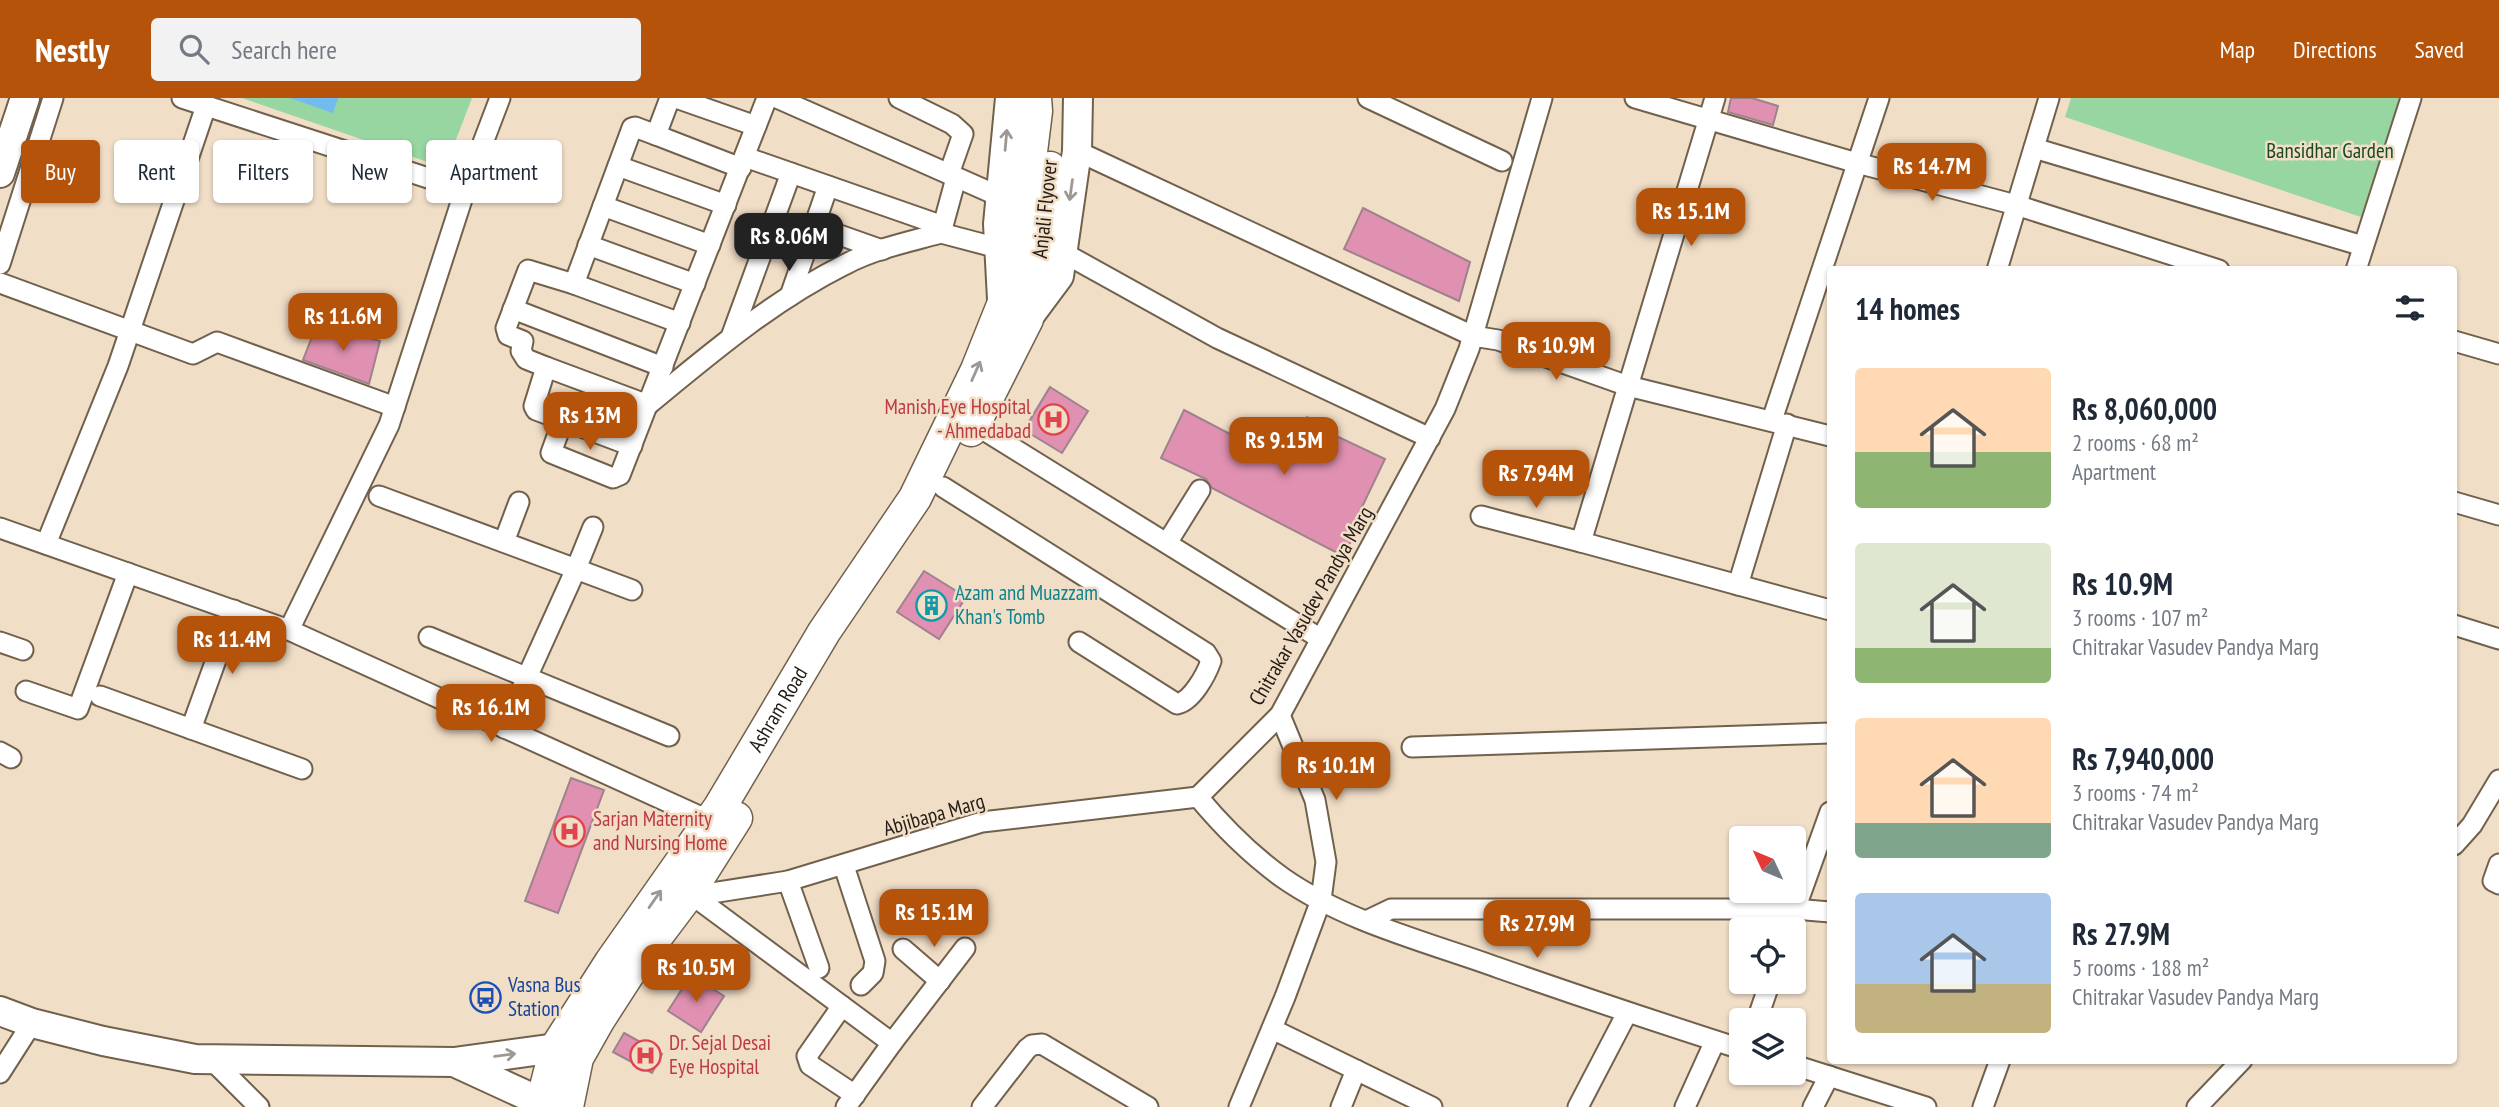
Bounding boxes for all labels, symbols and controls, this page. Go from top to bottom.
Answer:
search box [151,18,641,81]
text: Nestly [35,28,109,71]
icon: search [175,30,213,68]
text: Search here [231,33,337,66]
text: Map [2220,34,2255,65]
text: Directions [2293,34,2377,65]
text: Saved [2415,34,2464,65]
one-way arrow [1000,129,1013,151]
park label: Bansidhar Garden [2266,137,2394,164]
chip: Buy [21,140,100,203]
chip: Rent [114,140,199,203]
chip: Filters [213,140,313,203]
chip: New [327,140,412,203]
chip: Apartment [426,140,562,203]
pin: Rs 14.7M [1860,144,2004,203]
text: Rs 14.7M [1893,151,1971,180]
street label: Anjali Flyover [1026,158,1063,260]
one-way arrow [1065,178,1078,201]
pin: Rs 15.1M [1619,188,1763,248]
text: Rs 15.1M [1652,196,1730,225]
pin: Rs 8.06M [717,214,861,273]
text: Rs 8.06M [750,221,828,250]
text: 14 homes [1855,289,1960,328]
icon: filters [2391,289,2429,327]
pin: Rs 11.6M [271,294,415,353]
text: Rs 11.6M [304,301,382,330]
pin: Rs 10.9M [1484,322,1628,382]
text: Rs 10.9M [1517,330,1595,359]
one-way arrow [970,361,983,382]
text: Rs 8,060,000 [2072,389,2217,428]
pin: Rs 13M [533,392,647,452]
place label: Manish Eye Hospital - Ahmedabad [884,393,1031,444]
icon: home [1911,396,1995,480]
text: Rs 13M [559,400,621,429]
hospital icon: Manish Eye Hospital - Ahmedabad [1037,402,1071,436]
pin: Rs 9.15M [1212,418,1356,477]
text: Rs 9.15M [1245,425,1323,454]
text: 2 rooms · 68 m² [2072,428,2199,457]
pin: Rs 7.94M [1464,450,1608,510]
text: Apartment [2072,457,2156,486]
text: Rs 7.94M [1498,458,1574,487]
street label: Chitrakar Vasudev Pandya Marg [1243,501,1379,710]
text: Rs 10.9M [2072,564,2173,603]
icon: home [1911,571,1995,655]
place label: Azam and Muazzam Khan's Tomb [955,579,1098,630]
building icon: Azam and Muazzam Khan's Tomb [915,588,949,622]
text: 3 rooms · 107 m² [2072,603,2208,632]
pin: Rs 11.4M [160,616,304,676]
text: Rs 11.4M [193,624,271,653]
text: Chitrakar Vasudev Pandya Marg [2072,632,2319,661]
street label: Ashram Road [742,662,813,757]
pin: Rs 16.1M [419,684,563,744]
text: Rs 16.1M [452,692,530,721]
text: Rs 7,940,000 [2072,739,2214,778]
pin: Rs 10.1M [1264,742,1408,802]
icon: home [1911,746,1995,830]
text: Rs 10.1M [1297,750,1375,779]
text: 3 rooms · 74 m² [2072,778,2199,807]
street label: Abjibapa Marg [880,787,988,842]
place label: Sarjan Maternity and Nursing Home [593,805,727,856]
text: Chitrakar Vasudev Pandya Marg [2072,807,2319,836]
hospital icon: Sarjan Maternity and Nursing Home [553,814,587,848]
north arrow [1729,826,1806,903]
map controls [1729,826,1806,1085]
one-way arrow [648,890,662,909]
pin: Rs 15.1M [862,890,1006,949]
text: Rs 15.1M [895,897,973,926]
pin: Rs 27.9M [1465,900,1609,960]
text: Rs 27.9M [1499,908,1575,937]
text: Rs 27.9M [2072,914,2170,953]
button: locate [1729,917,1806,994]
icon: home [1911,921,1995,1005]
pin: Rs 10.5M [624,944,768,1004]
text: Rs 10.5M [657,952,735,981]
text: 5 rooms · 188 m² [2072,953,2209,982]
place label: Vasna Bus Station [507,971,581,1022]
bus stop icon: Vasna Bus Station [468,980,502,1014]
text: Chitrakar Vasudev Pandya Marg [2072,982,2319,1011]
button: layers [1729,1008,1806,1085]
place label: Dr. Sejal Desai Eye Hospital [669,1029,771,1080]
hospital icon: Dr. Sejal Desai Eye Hospital [629,1038,663,1072]
one-way arrow [493,1048,516,1061]

